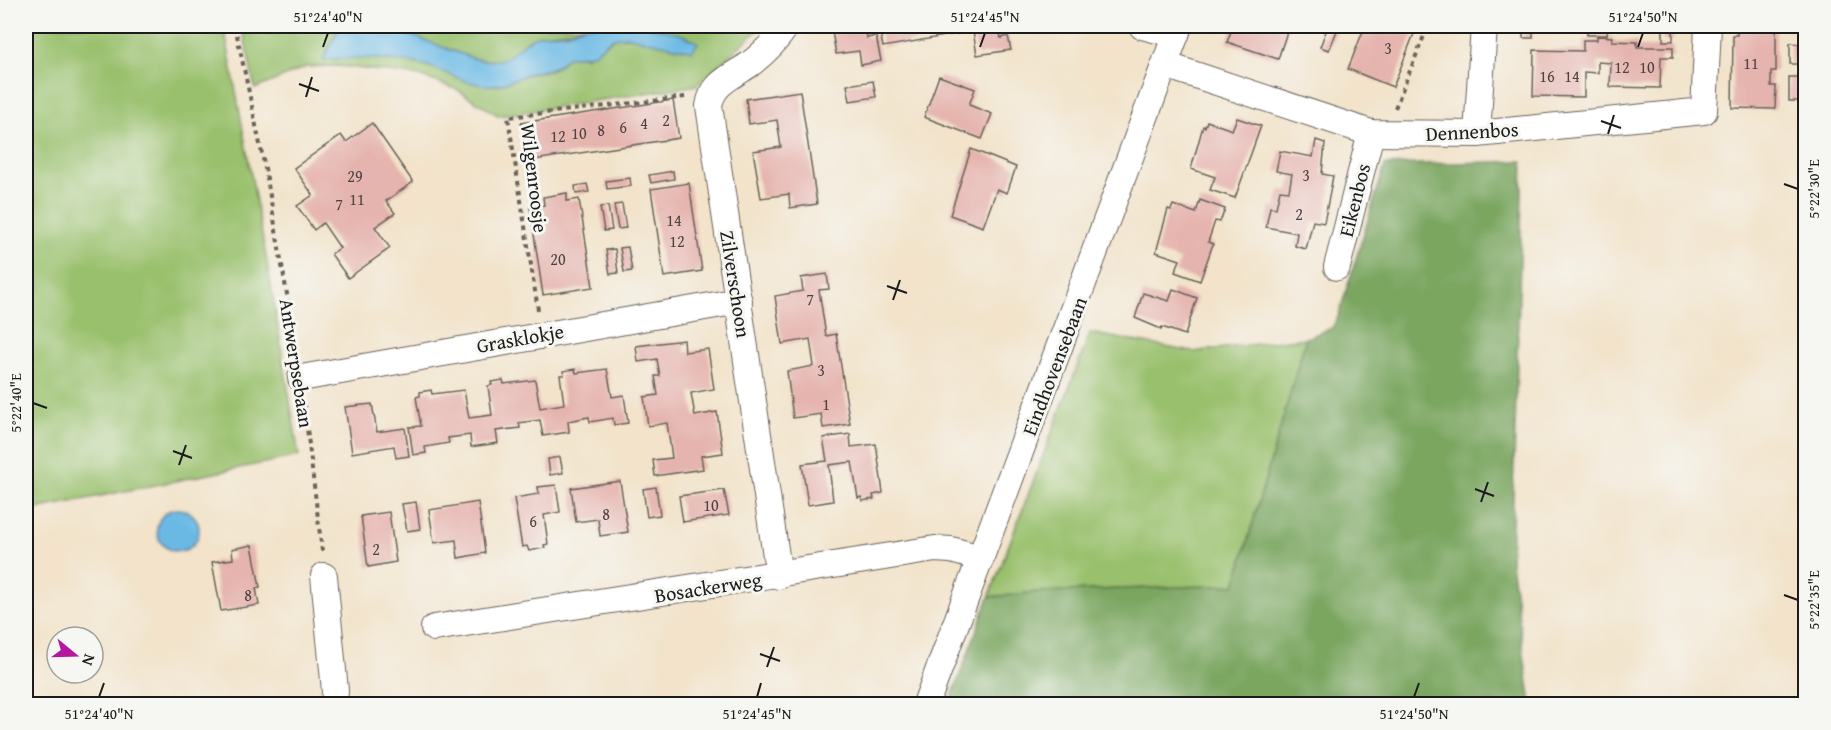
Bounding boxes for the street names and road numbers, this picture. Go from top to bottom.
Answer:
street label: Dennenbos [1425,114,1519,148]
street label: Wilgenroosje [514,122,556,234]
street label: Eikenbos [1331,160,1377,240]
street label: Zilverschoon [713,228,759,340]
street label: Eindhovensebaan [1014,292,1094,440]
street label: Antwerpsebaan [272,296,322,430]
street label: Grasklokje [474,316,566,360]
street label: Bosackerweg [652,564,764,610]

